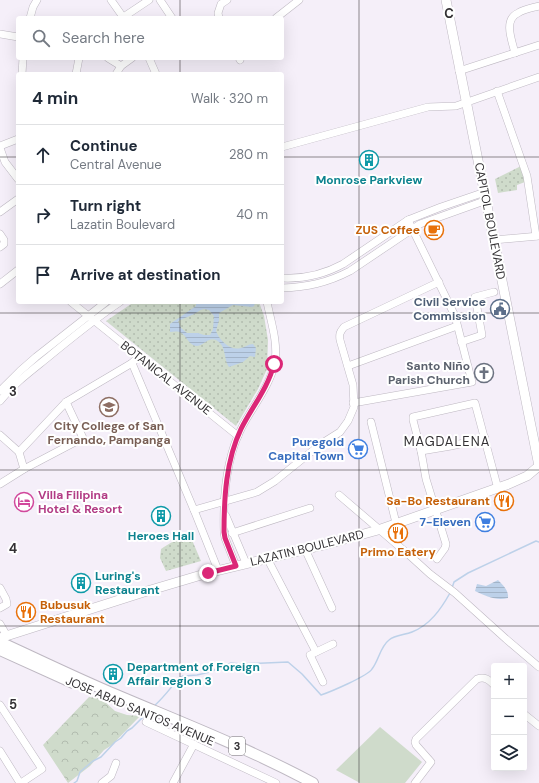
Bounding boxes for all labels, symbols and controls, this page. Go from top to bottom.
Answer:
text: C [444,5,454,22]
search box [16,16,284,60]
icon: search [30,27,52,49]
text: Search here [62,28,145,48]
text: 4 min [32,87,78,109]
text: Walk · 320 m [191,90,268,107]
text: Continue [70,136,138,156]
icon: ahead [32,144,54,166]
text: 280 m [229,146,268,163]
building icon: Monrose Parkview [358,149,380,171]
text: Central Avenue [70,156,162,173]
street label: CAPITOL BOULEVARD [471,161,509,281]
place label: Monrose Parkview [316,172,422,188]
text: Turn right [70,196,141,216]
icon: right [32,204,54,226]
text: 40 m [236,206,268,223]
text: Lazatin Boulevard [70,216,175,233]
cafe icon: ZUS Coffee [423,219,445,241]
place label: ZUS Coffee [355,222,420,238]
icon: arrive [32,264,54,286]
text: Arrive at destination [70,265,221,285]
place label: Civil Service Commission [413,294,486,324]
public building icon: Civil Service Commission [489,298,511,320]
street label: BOTANICAL AVENUE [117,337,215,419]
route start [265,355,283,373]
place label: Santo Niño Parish Church [388,358,470,388]
church icon: Santo Niño Parish Church [473,362,495,384]
text: 3 [9,383,17,400]
school or university icon: City College of San Fernando, Pampanga [98,396,120,418]
place label: City College of San Fernando, Pampanga [47,418,171,448]
district label: MAGDALENA [404,433,490,450]
place label: Puregold Capital Town [268,434,344,464]
supermarket icon: Puregold Capital Town [347,438,369,460]
place label: Villa Filipina Hotel & Resort [38,487,122,517]
restaurant icon: Sa-Bo Restaurant [493,490,515,512]
hotel icon: Villa Filipina Hotel & Resort [13,491,35,513]
place label: Sa-Bo Restaurant [386,493,490,509]
building icon: Heroes Hall [150,505,172,527]
supermarket icon: 7-Eleven [474,511,496,533]
place label: 7-Eleven [419,514,471,530]
restaurant icon: Primo Eatery [387,522,409,544]
street label: LAZATIN BOULEVARD [249,526,365,570]
place label: Heroes Hall [128,528,194,544]
text: 4 [9,540,17,557]
place label: Primo Eatery [360,544,436,560]
route end [199,564,217,582]
place label: Luring's Restaurant [95,568,160,598]
building icon: Luring's Restaurant [70,572,92,594]
place label: Bubusuk Restaurant [40,597,105,627]
restaurant icon: Bubusuk Restaurant [15,601,37,623]
place label: Department of Foreign Affair Region 3 [127,659,260,689]
building icon: Department of Foreign Affair Region 3 [102,663,124,685]
map controls [491,663,527,771]
button: + [491,663,527,699]
street label: JOSE ABAD SANTOS AVENUE [63,672,217,750]
text: 5 [9,696,17,713]
button: − [491,699,527,735]
button: layers [491,735,527,771]
road number: 3 [229,737,245,755]

